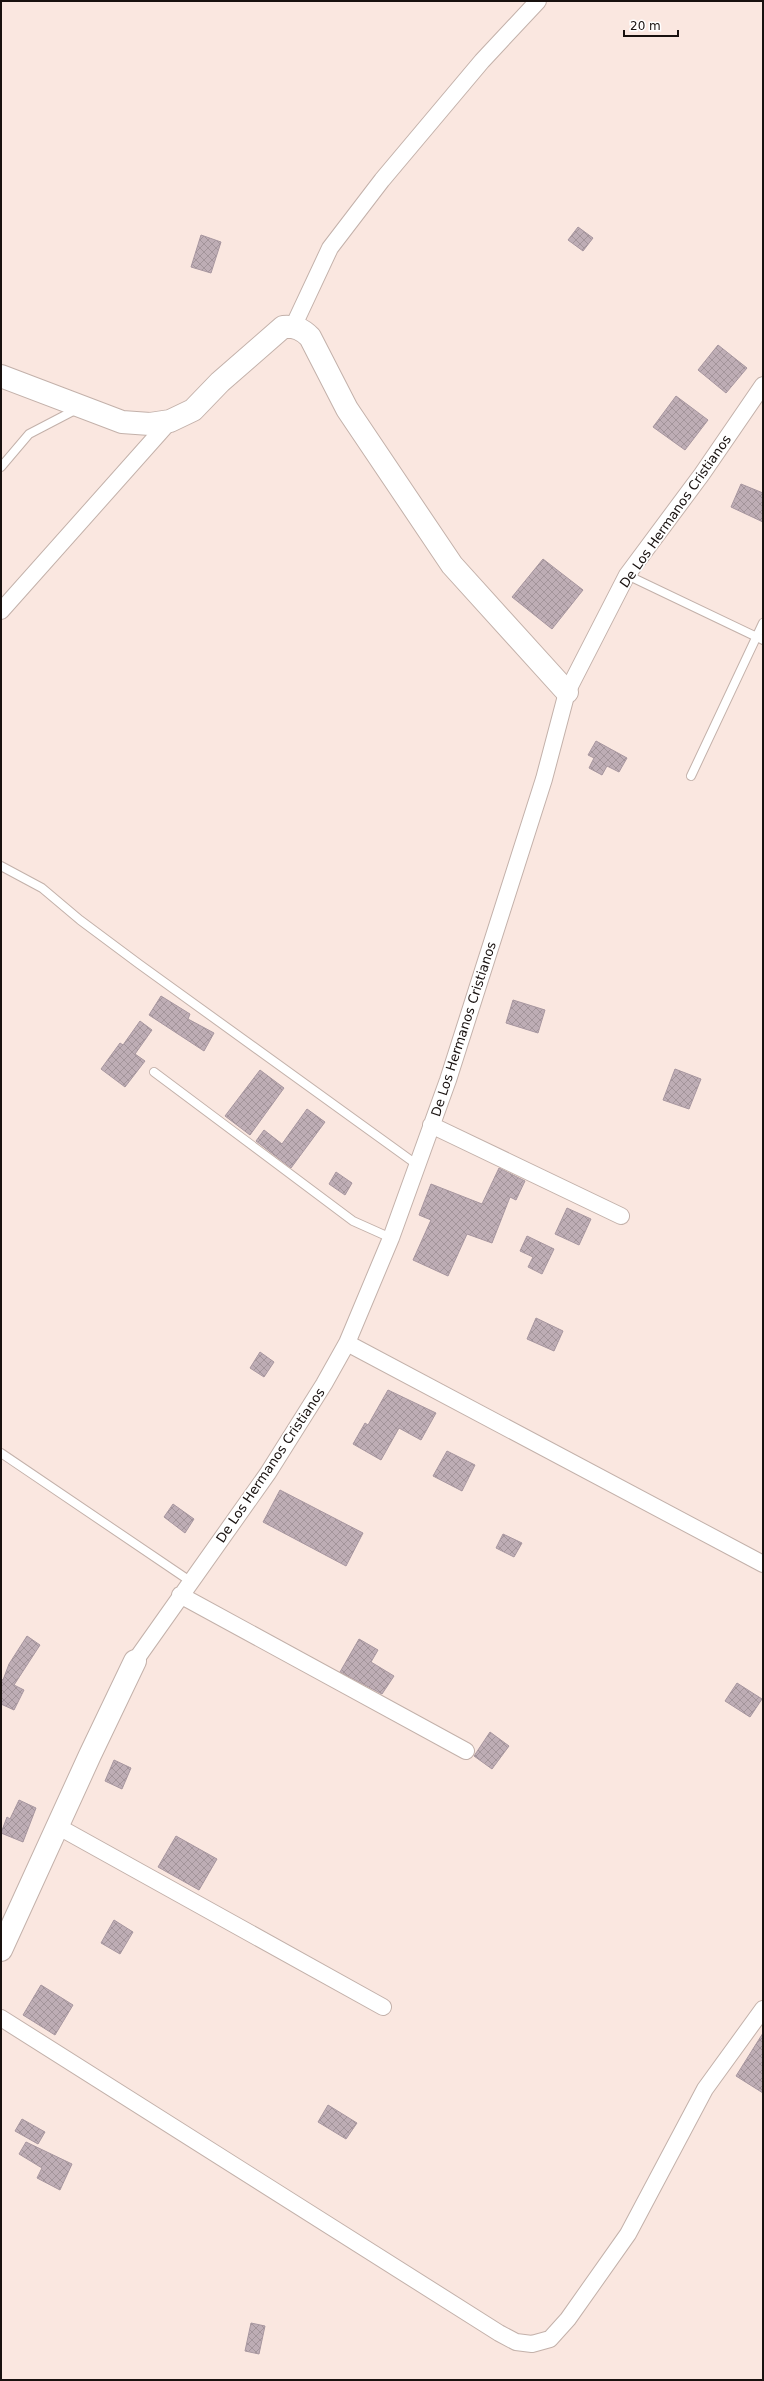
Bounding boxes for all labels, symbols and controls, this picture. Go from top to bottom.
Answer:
scale bar [624,12,678,38]
text: 20 m [630,19,661,33]
street label: De Los Hermanos Cristianos [617,432,734,591]
street label: De Los Hermanos Cristianos [428,940,499,1119]
street label: De Los Hermanos Cristianos [213,1385,328,1545]

